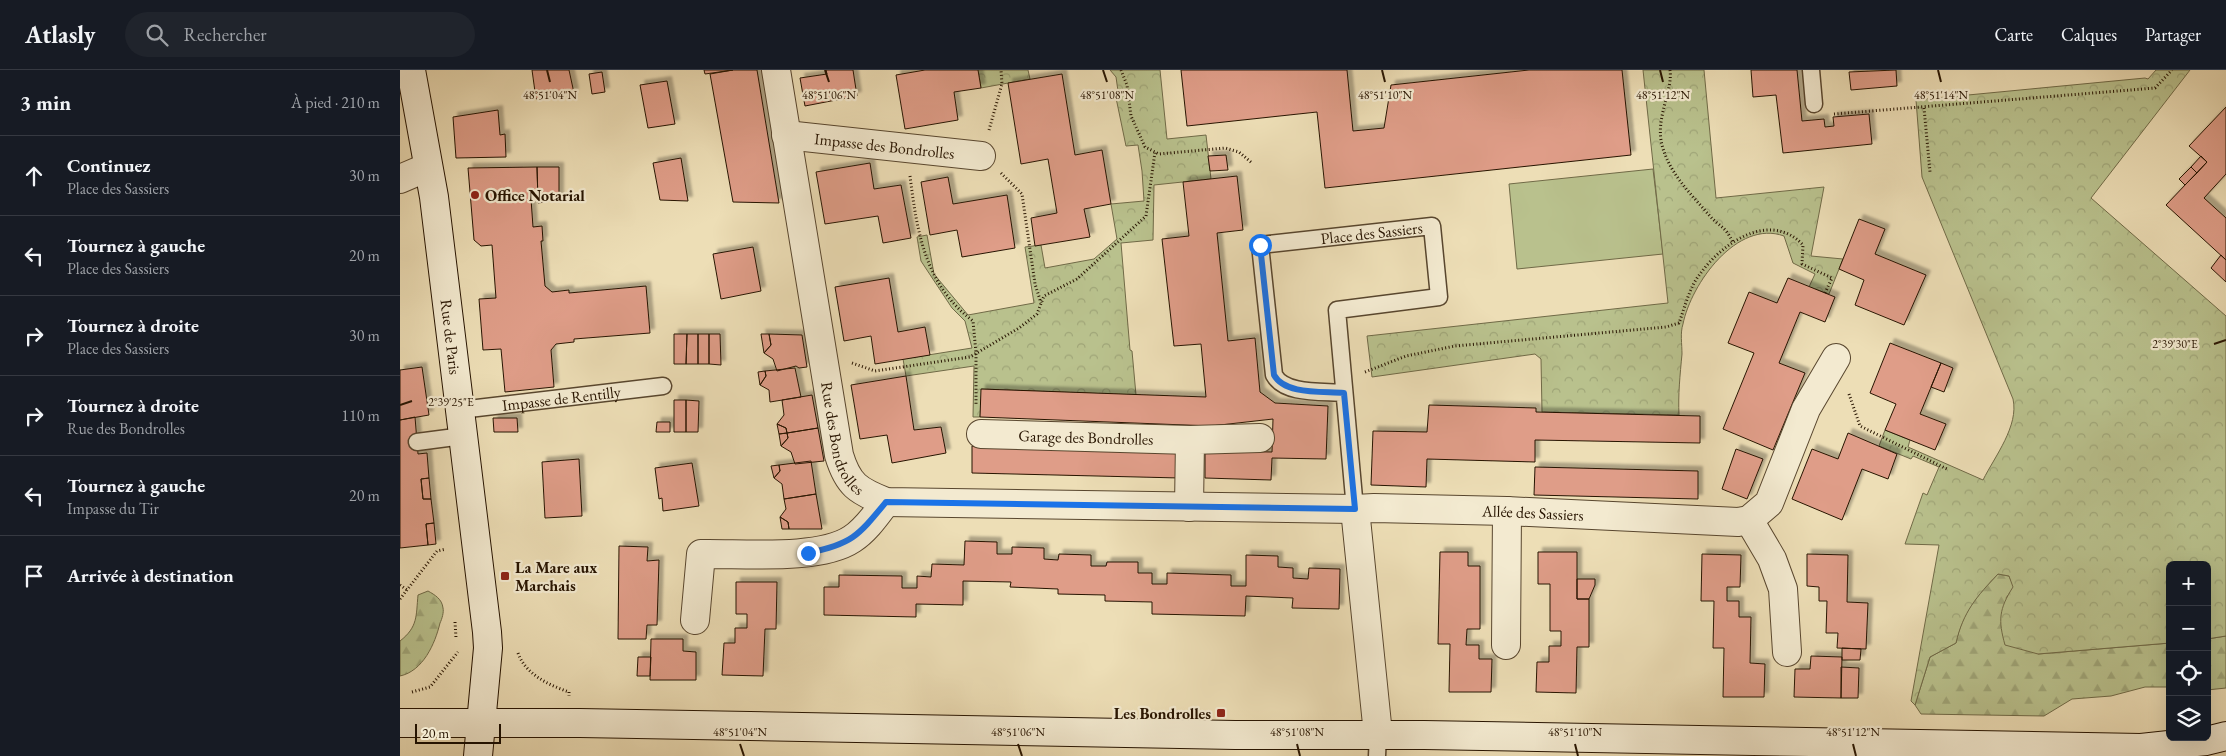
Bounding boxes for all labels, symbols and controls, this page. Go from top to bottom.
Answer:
search box [125,12,475,57]
text: Atlasly [25,19,95,50]
icon: search [143,21,171,49]
text: Rechercher [183,22,267,47]
text: Carte [1994,23,2033,46]
text: Calques [2061,23,2117,46]
text: Partager [2145,23,2201,46]
text: 48°51'04"N [523,87,577,103]
text: 48°51'06"N [802,87,856,103]
text: 48°51'08"N [1080,87,1134,103]
text: 48°51'10"N [1358,87,1412,103]
text: 48°51'12"N [1636,87,1690,103]
text: 48°51'14"N [1914,87,1968,103]
text: 3 min [20,89,71,116]
text: À pied · 210 m [291,92,380,113]
street label: Impasse des Bondrolles [813,128,956,164]
text: Continuez [67,153,151,178]
icon: ahead [20,162,48,190]
text: 30 m [349,165,380,186]
text: Place des Sassiers [67,178,169,199]
place label: Office Notarial [485,185,585,206]
marker: Office Notarial [469,189,481,201]
street label: Place des Sassiers [1320,217,1424,249]
text: Tournez à gauche [67,233,205,258]
route start [1249,234,1272,257]
icon: left [20,242,48,270]
text: 20 m [349,245,380,266]
text: Place des Sassiers [67,258,169,279]
street label: Rue de Paris [436,298,466,376]
text: Tournez à droite [67,313,199,338]
icon: right [20,322,48,350]
text: 30 m [349,325,380,346]
text: 2°39'30"E [2152,336,2198,352]
text: Place des Sassiers [67,338,169,359]
street label: Rue des Bondrolles [816,380,868,500]
street label: Impasse de Rentilly [501,381,623,416]
text: Tournez à droite [67,393,199,418]
text: 2°39'25"E [428,394,474,410]
icon: right [20,402,48,430]
text: 110 m [341,405,380,426]
text: Rue des Bondrolles [67,418,185,439]
street label: Garage des Bondrolles [1018,425,1154,450]
text: Tournez à gauche [67,473,205,498]
icon: left [20,482,48,510]
text: 20 m [349,485,380,506]
text: Impasse du Tir [67,498,159,519]
street label: Allée des Sassiers [1481,500,1584,526]
route end [797,542,820,565]
place label: La Mare aux Marchais [515,557,597,596]
map controls [2166,561,2211,741]
button: + [2166,561,2211,606]
icon: arrive [20,562,48,590]
text: Arrivée à destination [67,563,234,588]
marker: La Mare aux Marchais [499,570,511,582]
button: − [2166,606,2211,651]
button: locate [2166,651,2211,696]
button: layers [2166,696,2211,741]
place label: Les Bondrolles [1114,703,1211,724]
marker: Les Bondrolles [1215,707,1227,719]
scale bar [415,721,501,744]
text: 20 m [422,724,449,742]
text: 48°51'04"N [713,724,767,740]
text: 48°51'06"N [991,724,1045,740]
text: 48°51'08"N [1270,724,1324,740]
text: 48°51'10"N [1548,724,1602,740]
text: 48°51'12"N [1826,724,1880,740]

